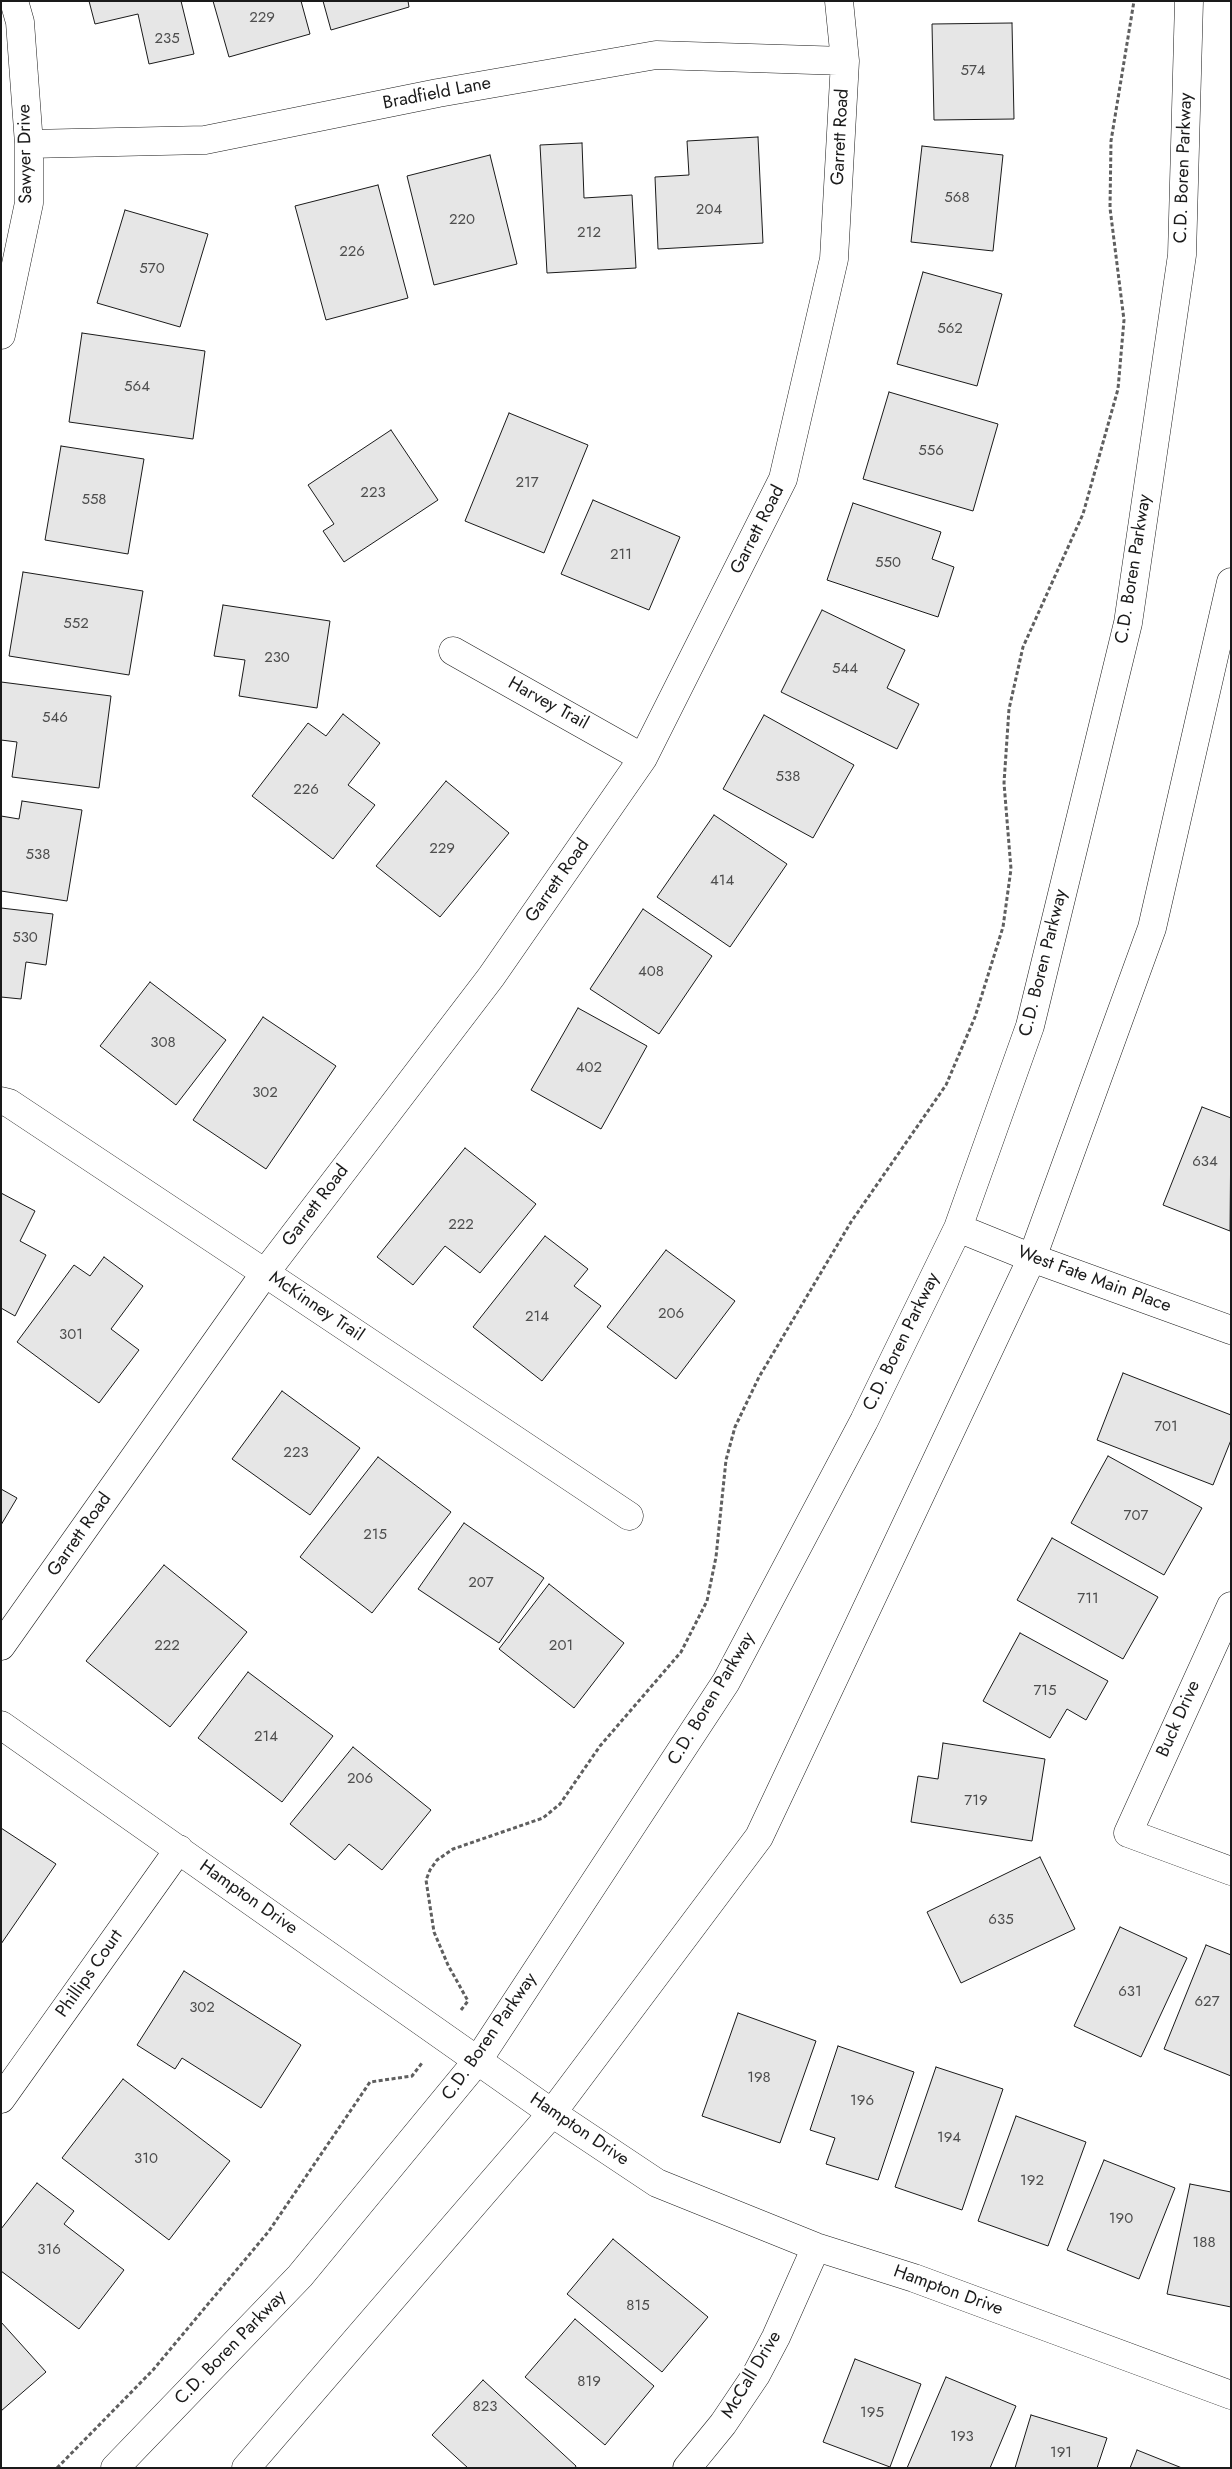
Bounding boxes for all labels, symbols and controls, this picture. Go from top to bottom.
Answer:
house number: 229 [249,9,275,27]
house number: 235 [154,30,180,48]
house number: 574 [960,62,986,80]
street label: Bradfield Lane [381,73,493,115]
street label: Garrett Road [828,88,854,186]
street label: C.D. Boren Parkway [1171,92,1197,244]
street label: Sawyer Drive [14,104,38,204]
house number: 568 [944,189,970,207]
house number: 204 [696,201,722,219]
house number: 220 [449,211,475,229]
house number: 212 [577,224,601,242]
house number: 226 [339,243,365,261]
house number: 570 [139,260,165,278]
house number: 562 [937,320,963,338]
house number: 564 [124,378,150,396]
house number: 556 [918,442,944,460]
house number: 217 [515,474,539,492]
street label: Garrett Road [726,482,790,578]
house number: 223 [360,484,386,502]
house number: 558 [81,491,107,509]
street label: C.D. Boren Parkway [1112,493,1156,645]
house number: 211 [610,546,632,564]
house number: 550 [875,554,901,572]
house number: 552 [63,615,89,633]
house number: 230 [264,649,290,667]
house number: 544 [832,660,858,678]
street label: Harvey Trail [504,673,592,735]
house number: 546 [42,709,68,727]
house number: 538 [776,768,800,786]
house number: 226 [293,781,319,799]
street label: Garrett Road [521,835,595,927]
house number: 229 [429,840,455,858]
house number: 538 [26,846,50,864]
house number: 414 [710,872,734,890]
street label: C.D. Boren Parkway [1015,887,1073,1039]
house number: 530 [12,929,38,947]
house number: 408 [638,963,664,981]
house number: 308 [150,1034,176,1052]
house number: 402 [576,1059,602,1077]
house number: 302 [252,1084,278,1102]
house number: 634 [1192,1153,1218,1171]
street label: Garrett Road [278,1161,354,1251]
house number: 222 [448,1216,474,1234]
street label: West Fate Main Place [1014,1242,1174,1318]
street label: McKinney Trail [264,1267,368,1347]
street label: C.D. Boren Parkway [859,1269,945,1415]
house number: 206 [658,1305,684,1323]
house number: 214 [525,1308,549,1326]
house number: 301 [59,1326,83,1344]
house number: 701 [1154,1418,1178,1436]
house number: 223 [283,1444,309,1462]
street label: Garrett Road [43,1489,117,1581]
house number: 707 [1124,1507,1148,1525]
house number: 215 [363,1526,387,1544]
house number: 207 [468,1574,494,1592]
house number: 711 [1077,1590,1099,1608]
street label: C.D. Boren Parkway [664,1629,760,1769]
house number: 222 [154,1637,180,1655]
house number: 201 [549,1637,573,1655]
street label: Buck Drive [1153,1677,1205,1761]
house number: 715 [1033,1682,1057,1700]
house number: 214 [254,1728,278,1746]
house number: 206 [347,1770,373,1788]
house number: 719 [964,1792,988,1810]
street label: Hampton Drive [195,1856,301,1940]
house number: 635 [988,1911,1014,1929]
street label: Phillips Court [52,1926,128,2022]
street label: C.D. Boren Parkway [438,1969,542,2105]
house number: 631 [1118,1983,1142,2001]
house number: 627 [1194,1993,1220,2011]
house number: 302 [189,1999,215,2017]
house number: 198 [747,2069,771,2087]
street label: Hampton Drive [525,2089,633,2171]
house number: 196 [850,2092,874,2110]
house number: 194 [937,2129,961,2147]
house number: 310 [134,2150,158,2168]
house number: 192 [1020,2172,1044,2190]
house number: 190 [1109,2210,1133,2228]
house number: 188 [1192,2234,1216,2252]
house number: 316 [37,2241,61,2259]
street label: Hampton Drive [890,2261,1006,2321]
street label: C.D. Boren Parkway [171,2286,291,2410]
house number: 815 [626,2297,650,2315]
street label: McCall Drive [718,2327,786,2423]
house number: 819 [577,2373,601,2391]
house number: 823 [473,2398,497,2416]
house number: 195 [860,2404,884,2422]
house number: 193 [950,2428,974,2446]
house number: 191 [1050,2444,1072,2462]

